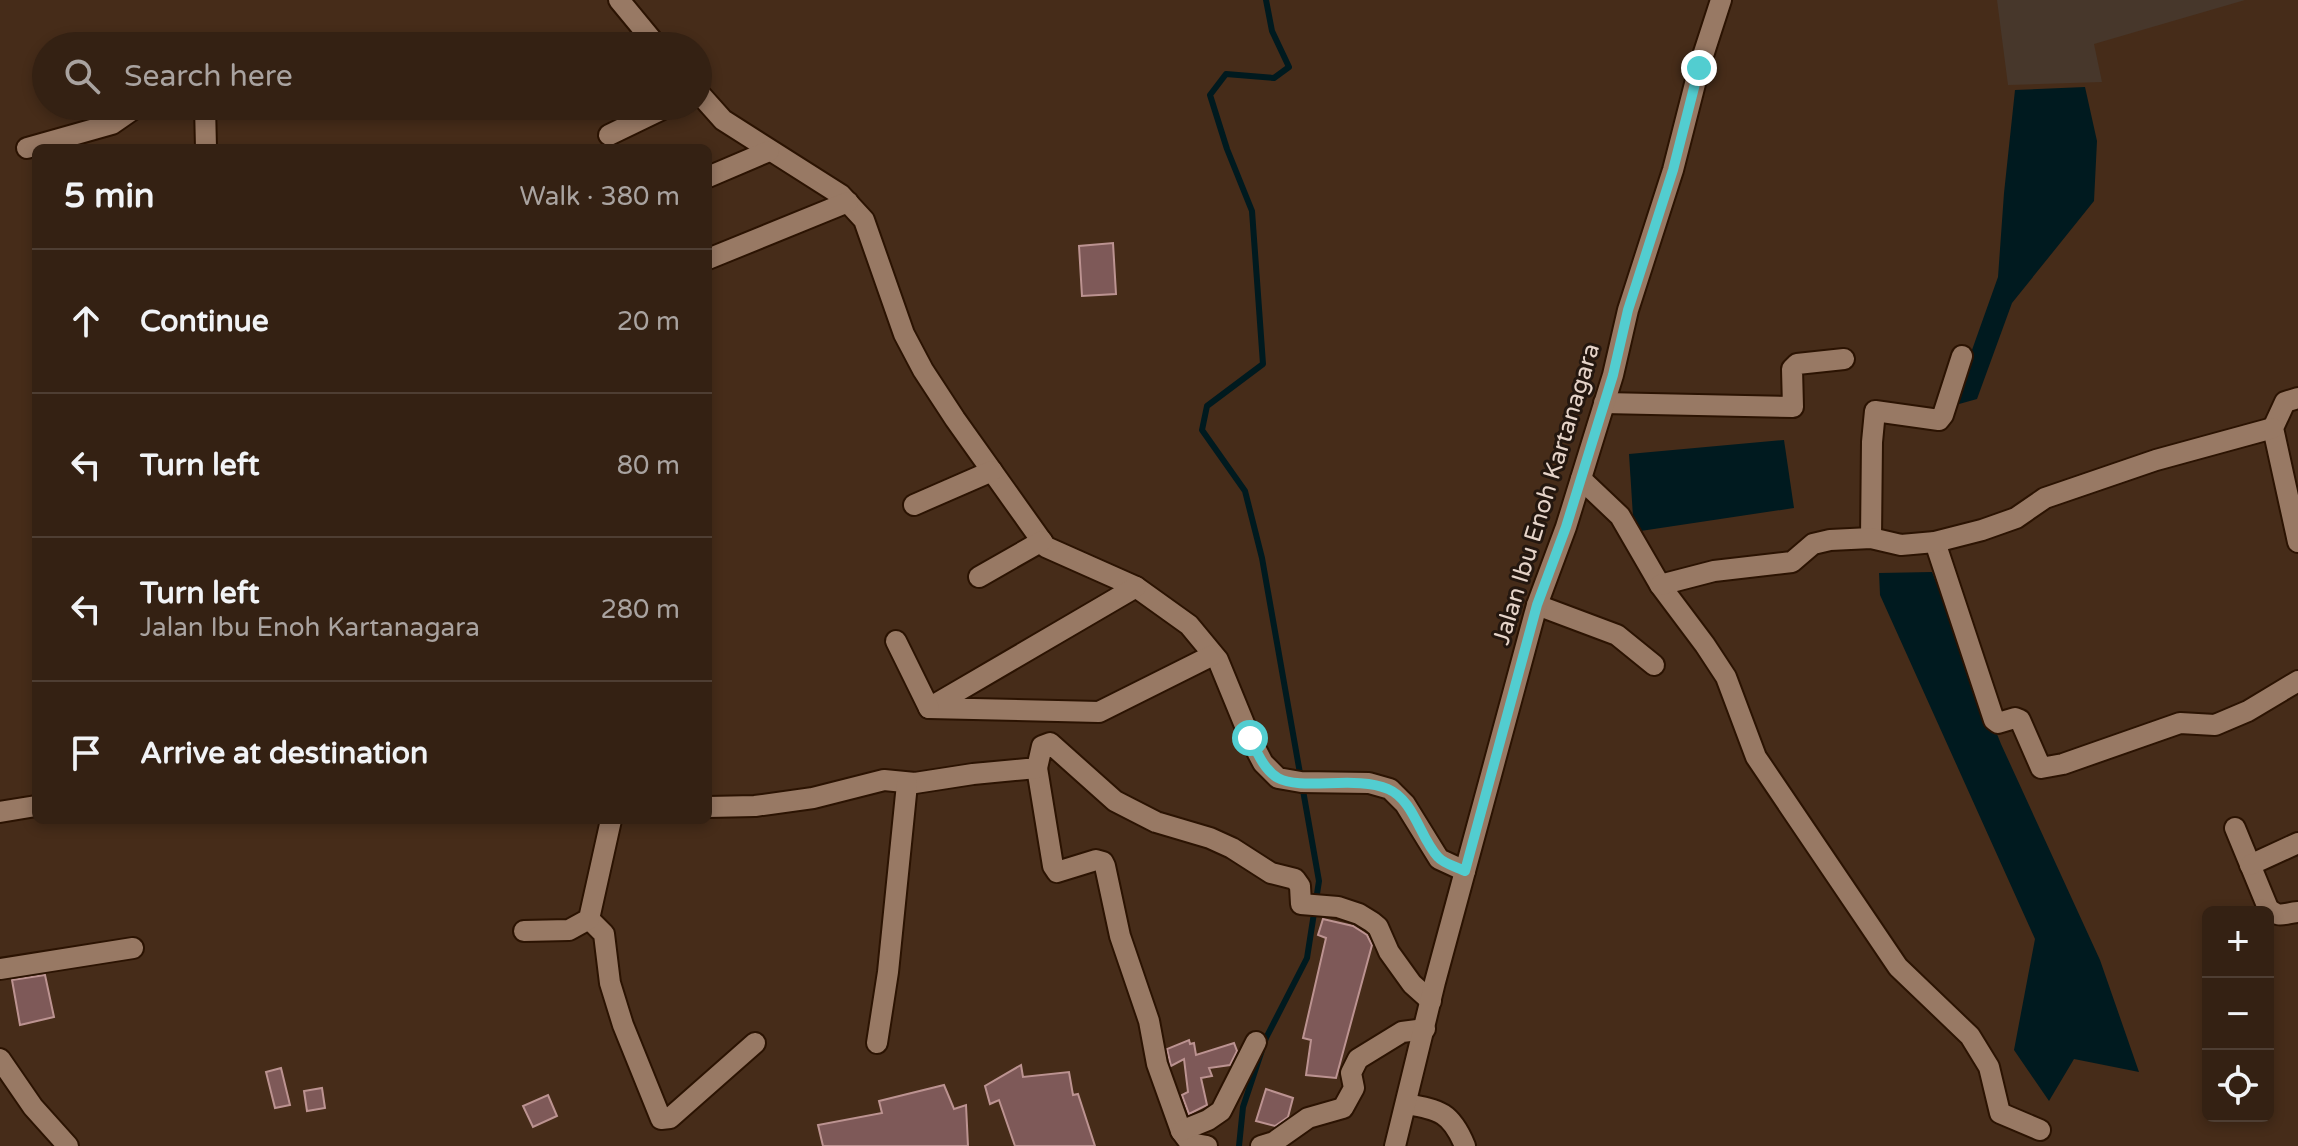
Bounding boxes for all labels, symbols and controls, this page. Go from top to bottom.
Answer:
search box [32,32,712,120]
route end [1681,50,1717,86]
icon: search [60,54,104,98]
text: Search here [124,58,293,95]
text: 5 min [64,176,155,217]
text: Walk · 380 m [520,181,680,212]
icon: ahead [64,299,108,343]
text: Continue [140,303,269,340]
text: 20 m [617,306,680,337]
street label: Jalan Ibu Enoh Kartanagara [1487,340,1606,648]
icon: left [64,443,108,487]
text: Turn left [140,447,259,484]
text: 80 m [617,450,680,481]
text: Turn left [140,575,259,612]
icon: left [64,587,108,631]
text: 280 m [600,594,680,625]
text: Jalan Ibu Enoh Kartanagara [140,612,480,643]
route start [1232,720,1268,756]
icon: arrive [64,731,108,775]
text: Arrive at destination [140,735,428,772]
map controls [2202,906,2274,1122]
button: + [2202,906,2274,978]
button: − [2202,978,2274,1050]
button: locate [2202,1050,2274,1122]

